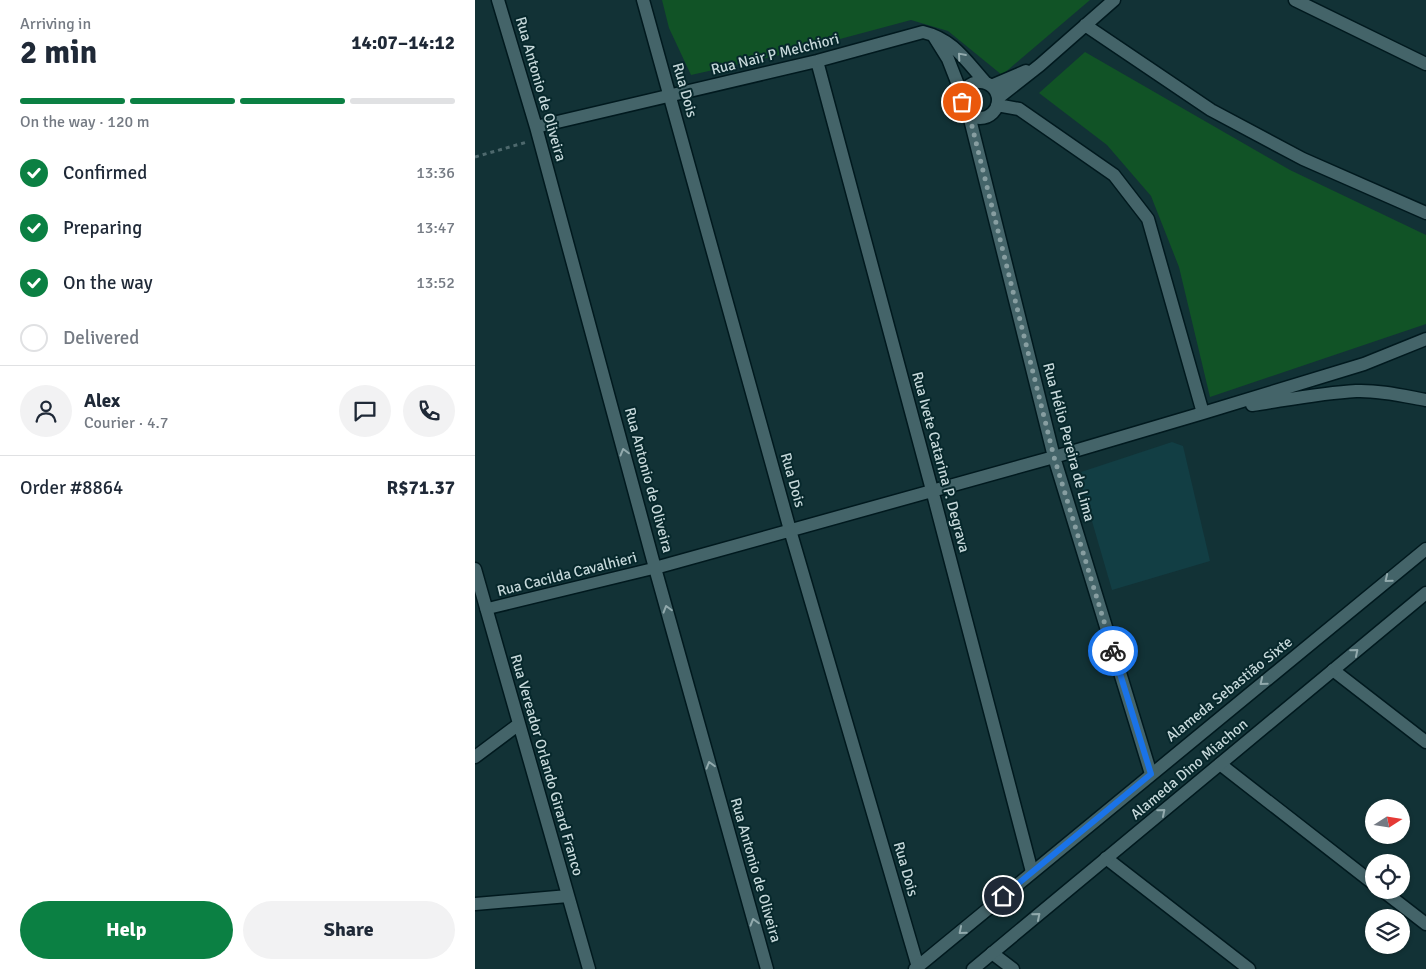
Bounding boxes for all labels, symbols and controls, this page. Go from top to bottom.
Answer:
text: Arriving in [20,14,91,34]
street label: Rua Antonio de Oliveira [512,15,570,163]
street label: Rua Nair P Melchiori [709,29,841,79]
text: 14:07–14:12 [351,31,455,55]
text: 2 min [20,33,97,72]
one-way arrow [958,52,967,61]
street label: Rua Dois [669,61,701,120]
pin [941,81,983,123]
icon: bag [948,88,976,116]
text: On the way · 120 m [20,112,150,132]
icon: check [20,159,48,187]
text: Confirmed [63,161,147,185]
text: 13:36 [416,163,455,183]
icon: check [20,214,48,242]
text: Preparing [63,216,142,240]
text: 13:47 [416,218,455,238]
icon: check [20,269,48,297]
text: On the way [63,271,153,295]
text: 13:52 [416,273,455,293]
text: Delivered [63,326,139,350]
street label: Rua Hélio Pereira de Lima [1039,361,1099,523]
street label: Rua Ivete Catarina P. Degrava [908,370,974,554]
button: person [20,385,72,437]
button: chat [339,385,391,437]
button: phone [403,385,455,437]
text: Alex [84,389,120,413]
street label: Rua Antonio de Oliveira [621,405,677,555]
text: Courier · 4.7 [84,413,168,433]
one-way arrow [620,448,630,457]
street label: Rua Dois [777,451,809,510]
text: Order #8864 [20,476,123,500]
text: R$71.37 [387,476,455,500]
street label: Rua Cacilda Cavalhieri [495,548,639,600]
one-way arrow [1385,574,1394,583]
one-way arrow [662,604,673,613]
courier [1088,626,1138,676]
street label: Alameda Sebastião Sixte [1162,633,1296,745]
icon: bike [1099,637,1127,665]
one-way arrow [1349,649,1358,658]
street label: Rua Vereador Orlando Girard Franco [507,652,587,878]
one-way arrow [1259,677,1268,686]
street label: Alameda Dino Miachon [1127,715,1251,823]
one-way arrow [706,762,716,770]
street label: Rua Antonio de Oliveira [727,796,785,944]
north arrow [1365,799,1410,844]
map controls [1365,799,1410,954]
one-way arrow [1156,809,1165,817]
street label: Rua Dois [890,840,922,899]
button: locate [1365,854,1410,899]
pin [982,875,1024,917]
icon: home [989,882,1017,910]
button: Help [20,901,233,959]
button: Share [243,901,455,959]
button: layers [1365,909,1410,954]
one-way arrow [1031,913,1040,921]
one-way arrow [749,918,760,926]
one-way arrow [958,925,967,934]

